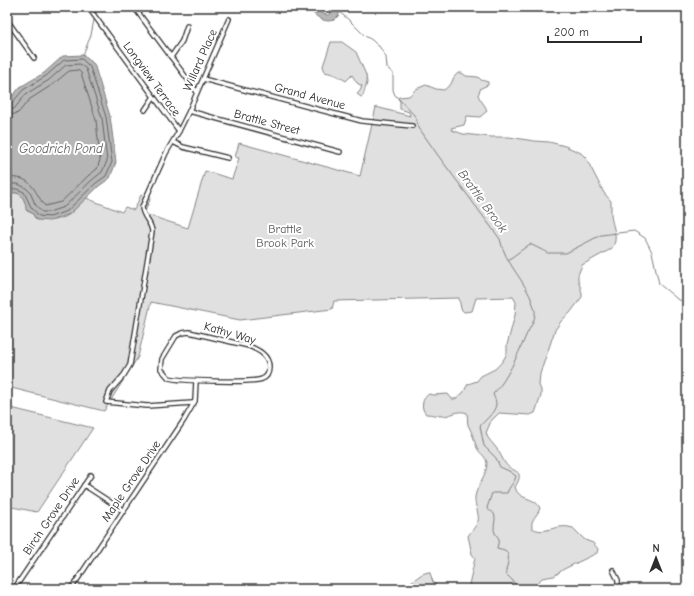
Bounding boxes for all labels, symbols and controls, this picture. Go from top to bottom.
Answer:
scale bar [548,18,641,44]
text: 200 m [554,25,589,39]
street label: Willard Place [180,27,220,93]
street label: Longview Terrace [120,39,184,119]
street label: Grand Avenue [273,80,347,112]
street label: Brattle Street [232,106,302,138]
water label: Goodrich Pond [19,141,104,156]
water label: Brattle Brook [455,167,511,236]
park label: Brattle Brook Park [256,222,314,250]
street label: Kathy Way [202,319,258,347]
street label: Maple Grove Drive [99,438,163,524]
street label: Birch Grove Drive [20,474,82,558]
north arrow [636,538,676,578]
text: N [652,542,660,555]

